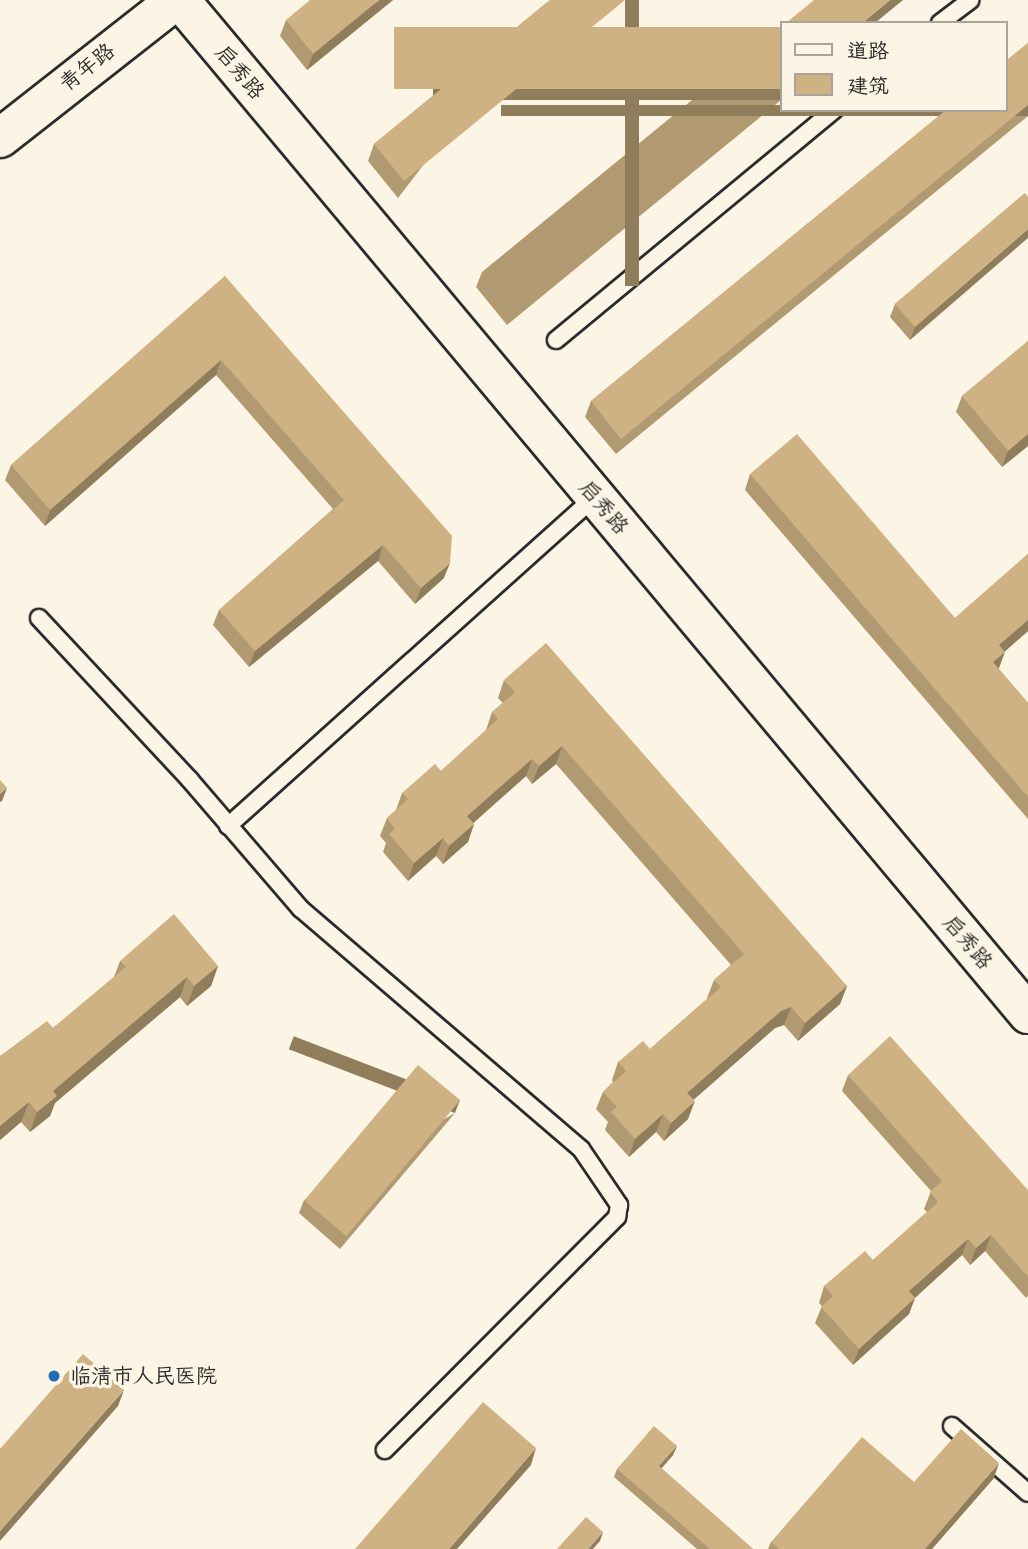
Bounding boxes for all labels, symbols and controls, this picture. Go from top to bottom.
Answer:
legend [780,21,1007,112]
text: 道路 [847,37,889,64]
street label: 青年路 [54,38,120,96]
street label: 启秀路 [210,40,270,104]
text: 建筑 [847,72,889,99]
street label: 启秀路 [574,475,634,539]
street label: 启秀路 [938,910,998,974]
place label: 临清市人民医院 [70,1363,217,1389]
marker: 临清市人民医院 [44,1366,64,1386]

